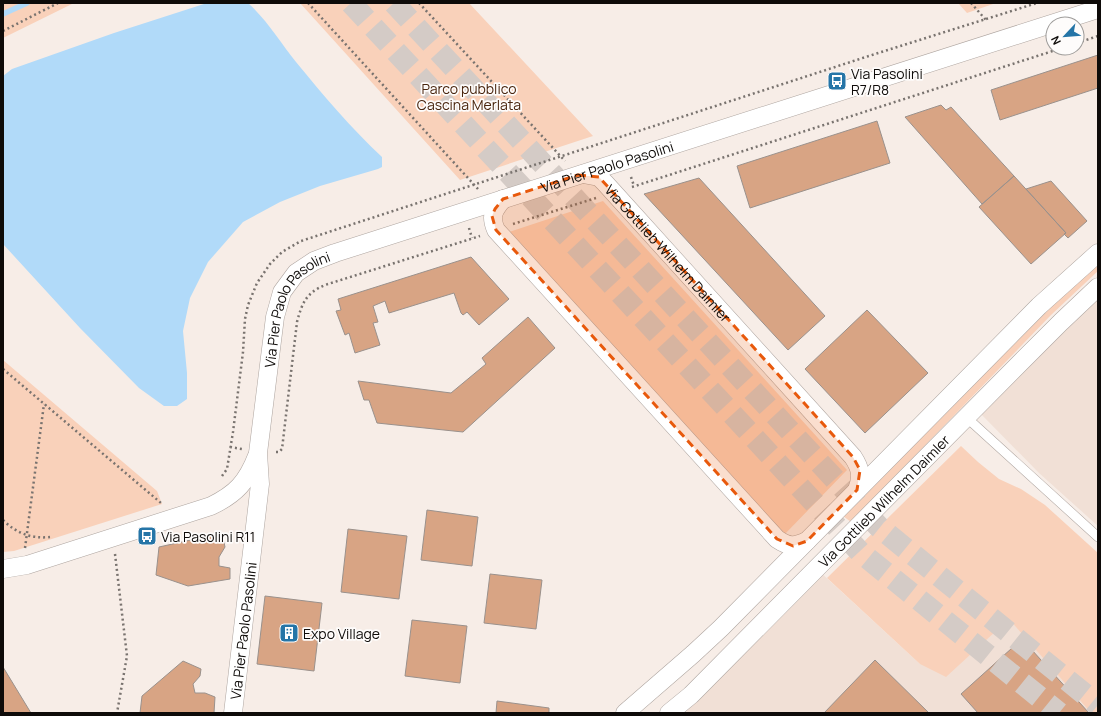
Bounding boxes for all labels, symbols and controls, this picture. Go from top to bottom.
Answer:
north arrow [1045,16,1085,56]
text: N [1047,34,1064,47]
place label: Via Pasolini R7/R8 [851,64,923,99]
bus stop icon: Via Pasolini R7/R8 [826,70,848,92]
park label: Parco pubblico Cascina Merlata [417,79,521,114]
street label: Via Pier Paolo Pasolini [538,136,676,196]
street label: Via Gottlieb Wilhelm Daimler [601,180,735,326]
street label: Via Pier Paolo Pasolini [259,246,333,369]
street label: Via Gottlieb Wilhelm Daimler [814,430,953,571]
bus stop icon: Via Pasolini R11 [136,525,158,547]
place label: Via Pasolini R11 [161,527,255,546]
street label: Via Pier Paolo Pasolini [225,561,260,700]
building icon: Expo Village [278,622,300,644]
place label: Expo Village [303,624,380,643]

